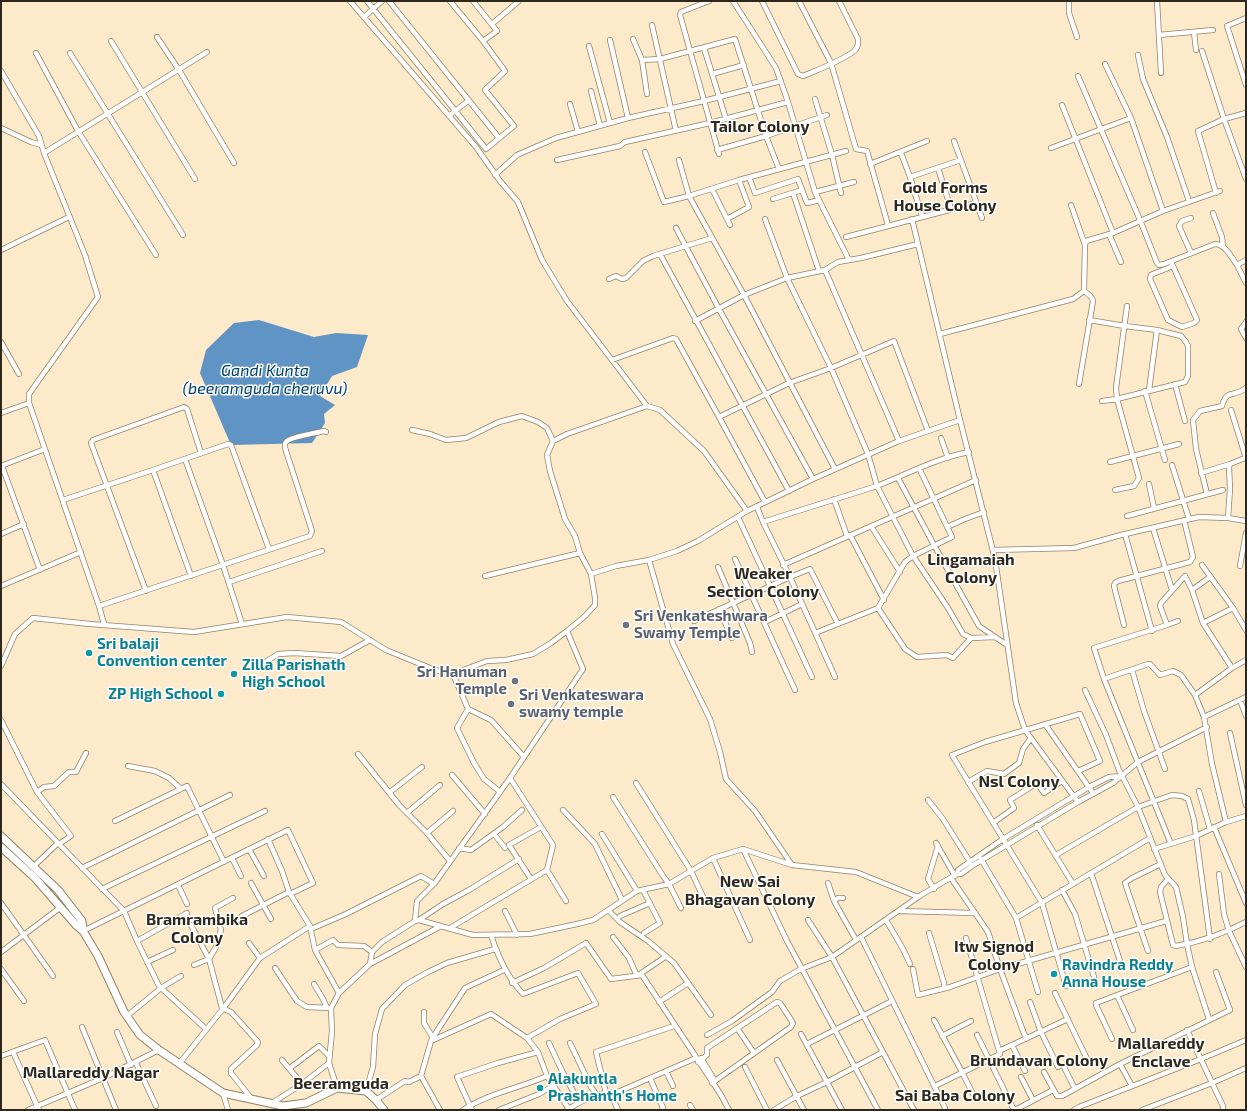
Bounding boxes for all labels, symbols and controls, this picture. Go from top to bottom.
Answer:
district label: Tailor Colony [711,117,809,137]
district label: Gold Forms House Colony [893,178,997,216]
water label: Gandi Kunta (beeramguda cheruvu) [183,361,347,399]
district label: Lingamaiah Colony [927,550,1015,588]
district label: Weaker Section Colony [707,564,819,602]
place label: Sri Venkateshwara Swamy Temple [634,607,768,642]
marker: Sri Venkateshwara Swamy Temple [621,620,631,630]
place label: Sri balaji Convention center [97,635,227,670]
marker: Sri balaji Convention center [84,648,94,658]
place label: Zilla Parishath High School [242,656,346,691]
place label: Sri Hanuman Temple [417,663,507,698]
marker: Zilla Parishath High School [229,669,239,679]
marker: Sri Hanuman Temple [510,676,520,686]
place label: ZP High School [108,685,213,703]
place label: Sri Venkateswara swamy temple [519,686,644,721]
marker: ZP High School [216,689,226,699]
marker: Sri Venkateswara swamy temple [506,699,516,709]
district label: Nsl Colony [979,772,1059,792]
district label: New Sai Bhagavan Colony [685,872,815,910]
district label: Bramrambika Colony [146,910,248,948]
district label: Itw Signod Colony [954,937,1034,975]
place label: Ravindra Reddy Anna House [1062,956,1173,991]
marker: Ravindra Reddy Anna House [1049,969,1059,979]
district label: Mallareddy Enclave [1117,1034,1205,1072]
district label: Brundavan Colony [970,1051,1108,1071]
district label: Mallareddy Nagar [23,1063,159,1083]
place label: Alakuntla Prashanth's Home [548,1070,677,1105]
district label: Beeramguda [293,1074,389,1094]
marker: Alakuntla Prashanth's Home [535,1083,545,1093]
district label: Sai Baba Colony [895,1086,1015,1106]

